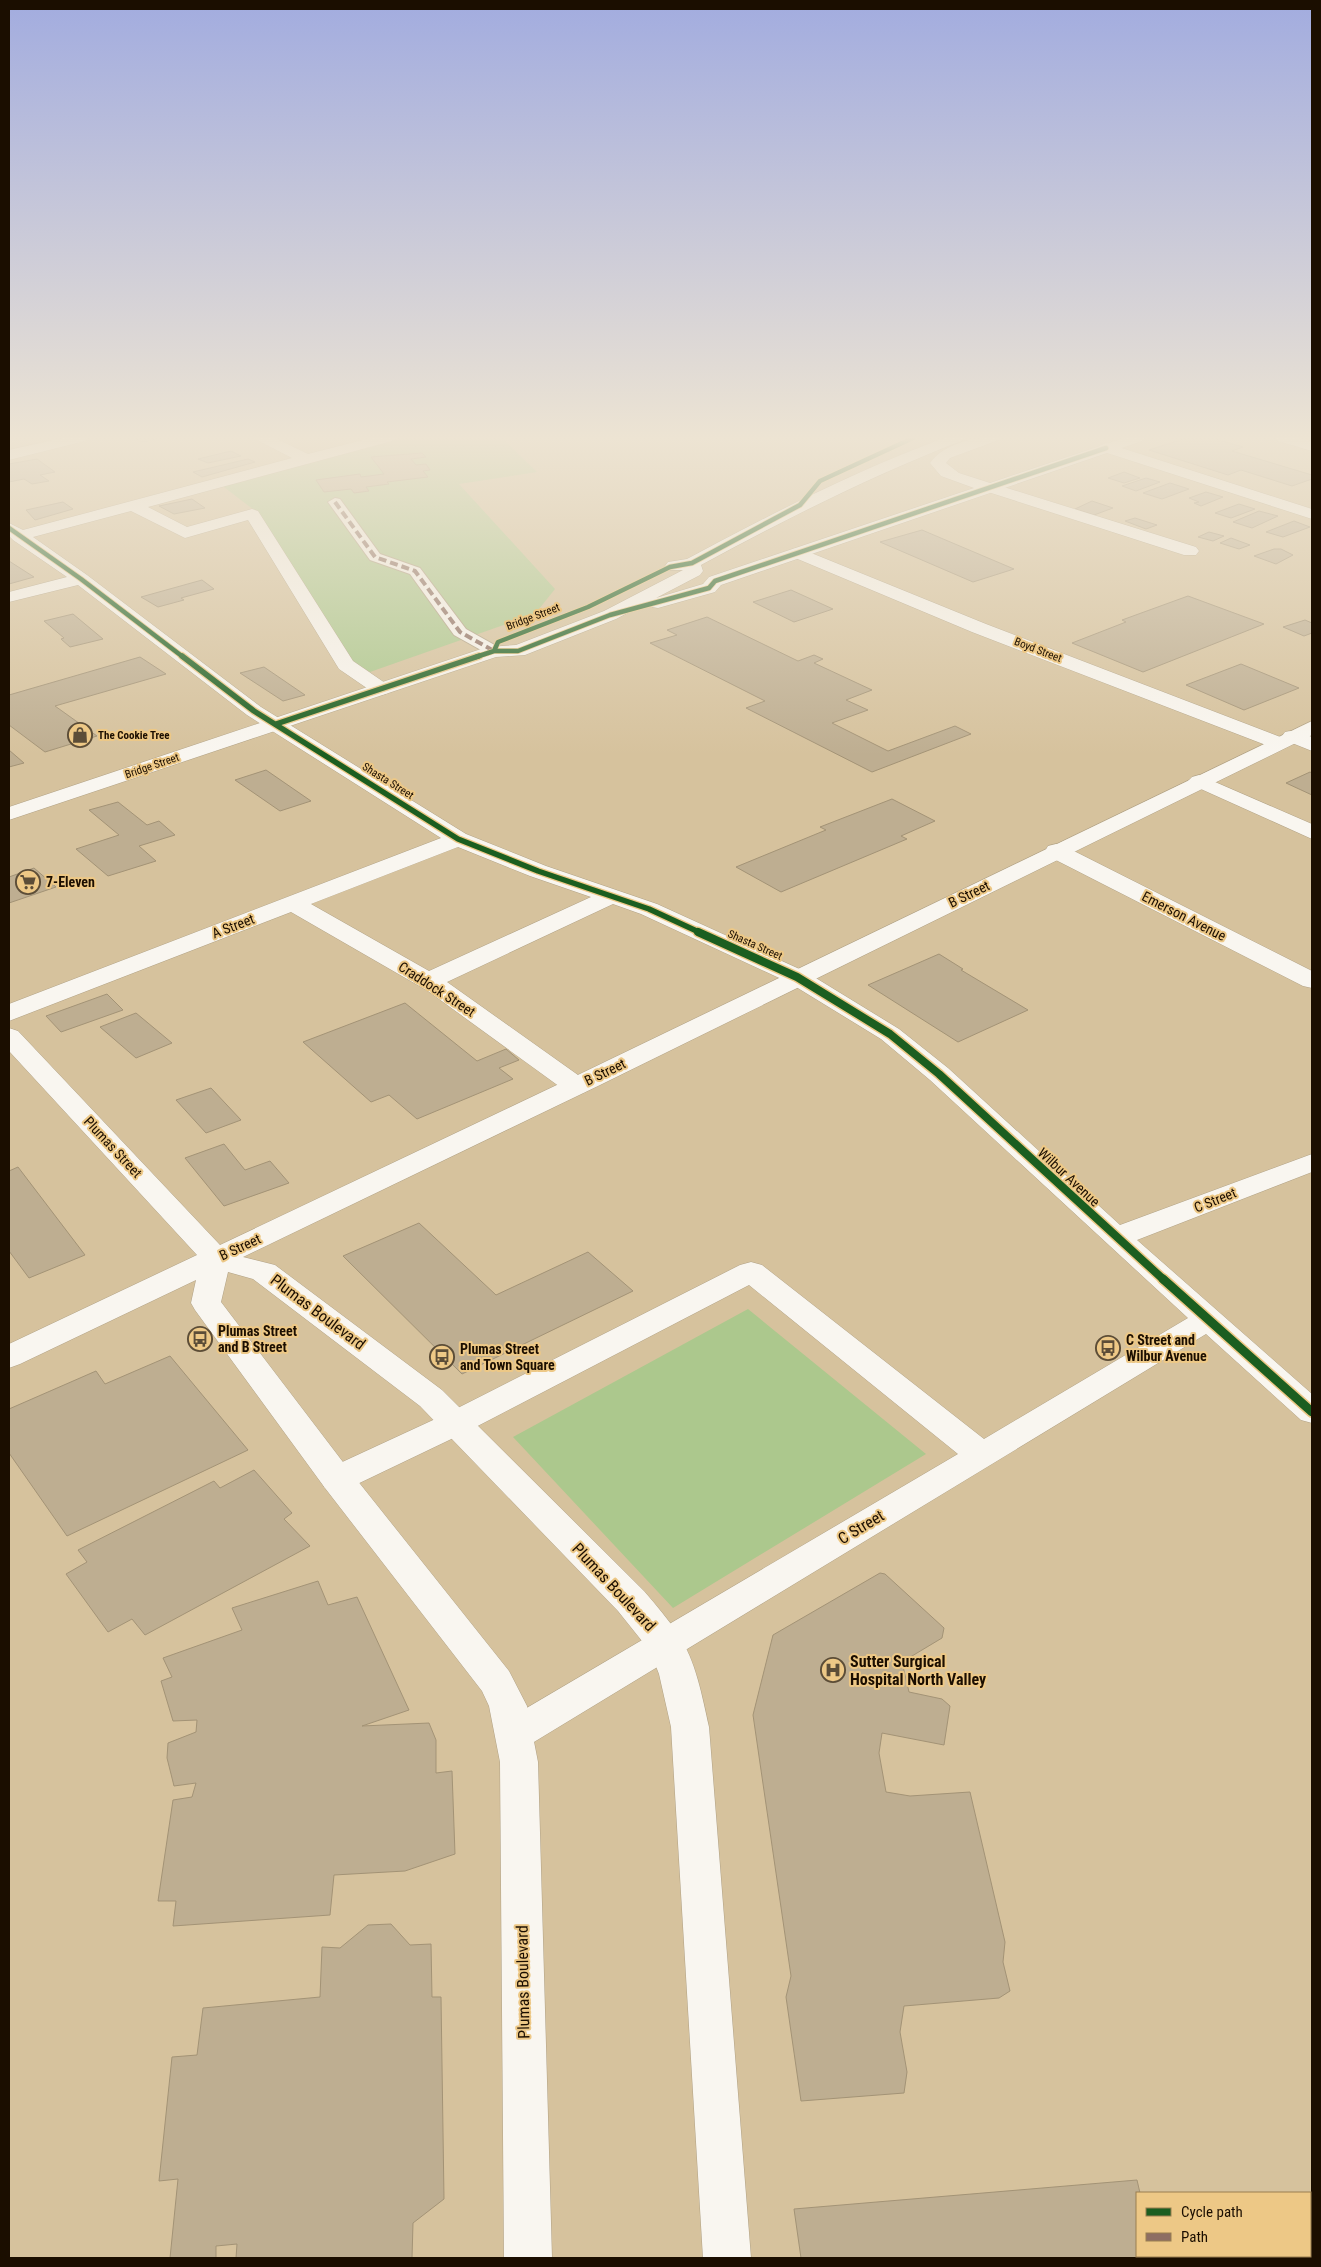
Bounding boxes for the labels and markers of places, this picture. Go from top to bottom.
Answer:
shop icon: The Cookie Tree [67,722,93,748]
place label: The Cookie Tree [98,729,170,742]
supermarket icon: 7-Eleven [15,869,41,895]
place label: 7-Eleven [46,874,95,890]
place label: Plumas Street and B Street [218,1323,297,1355]
bus stop icon: Plumas Street and B Street [187,1326,213,1352]
place label: C Street and Wilbur Avenue [1126,1332,1207,1364]
bus stop icon: C Street and Wilbur Avenue [1095,1335,1121,1361]
place label: Plumas Street and Town Square [460,1341,555,1373]
bus stop icon: Plumas Street and Town Square [429,1344,455,1370]
place label: Sutter Surgical Hospital North Valley [850,1652,986,1689]
hospital icon: Sutter Surgical Hospital North Valley [820,1657,846,1683]

